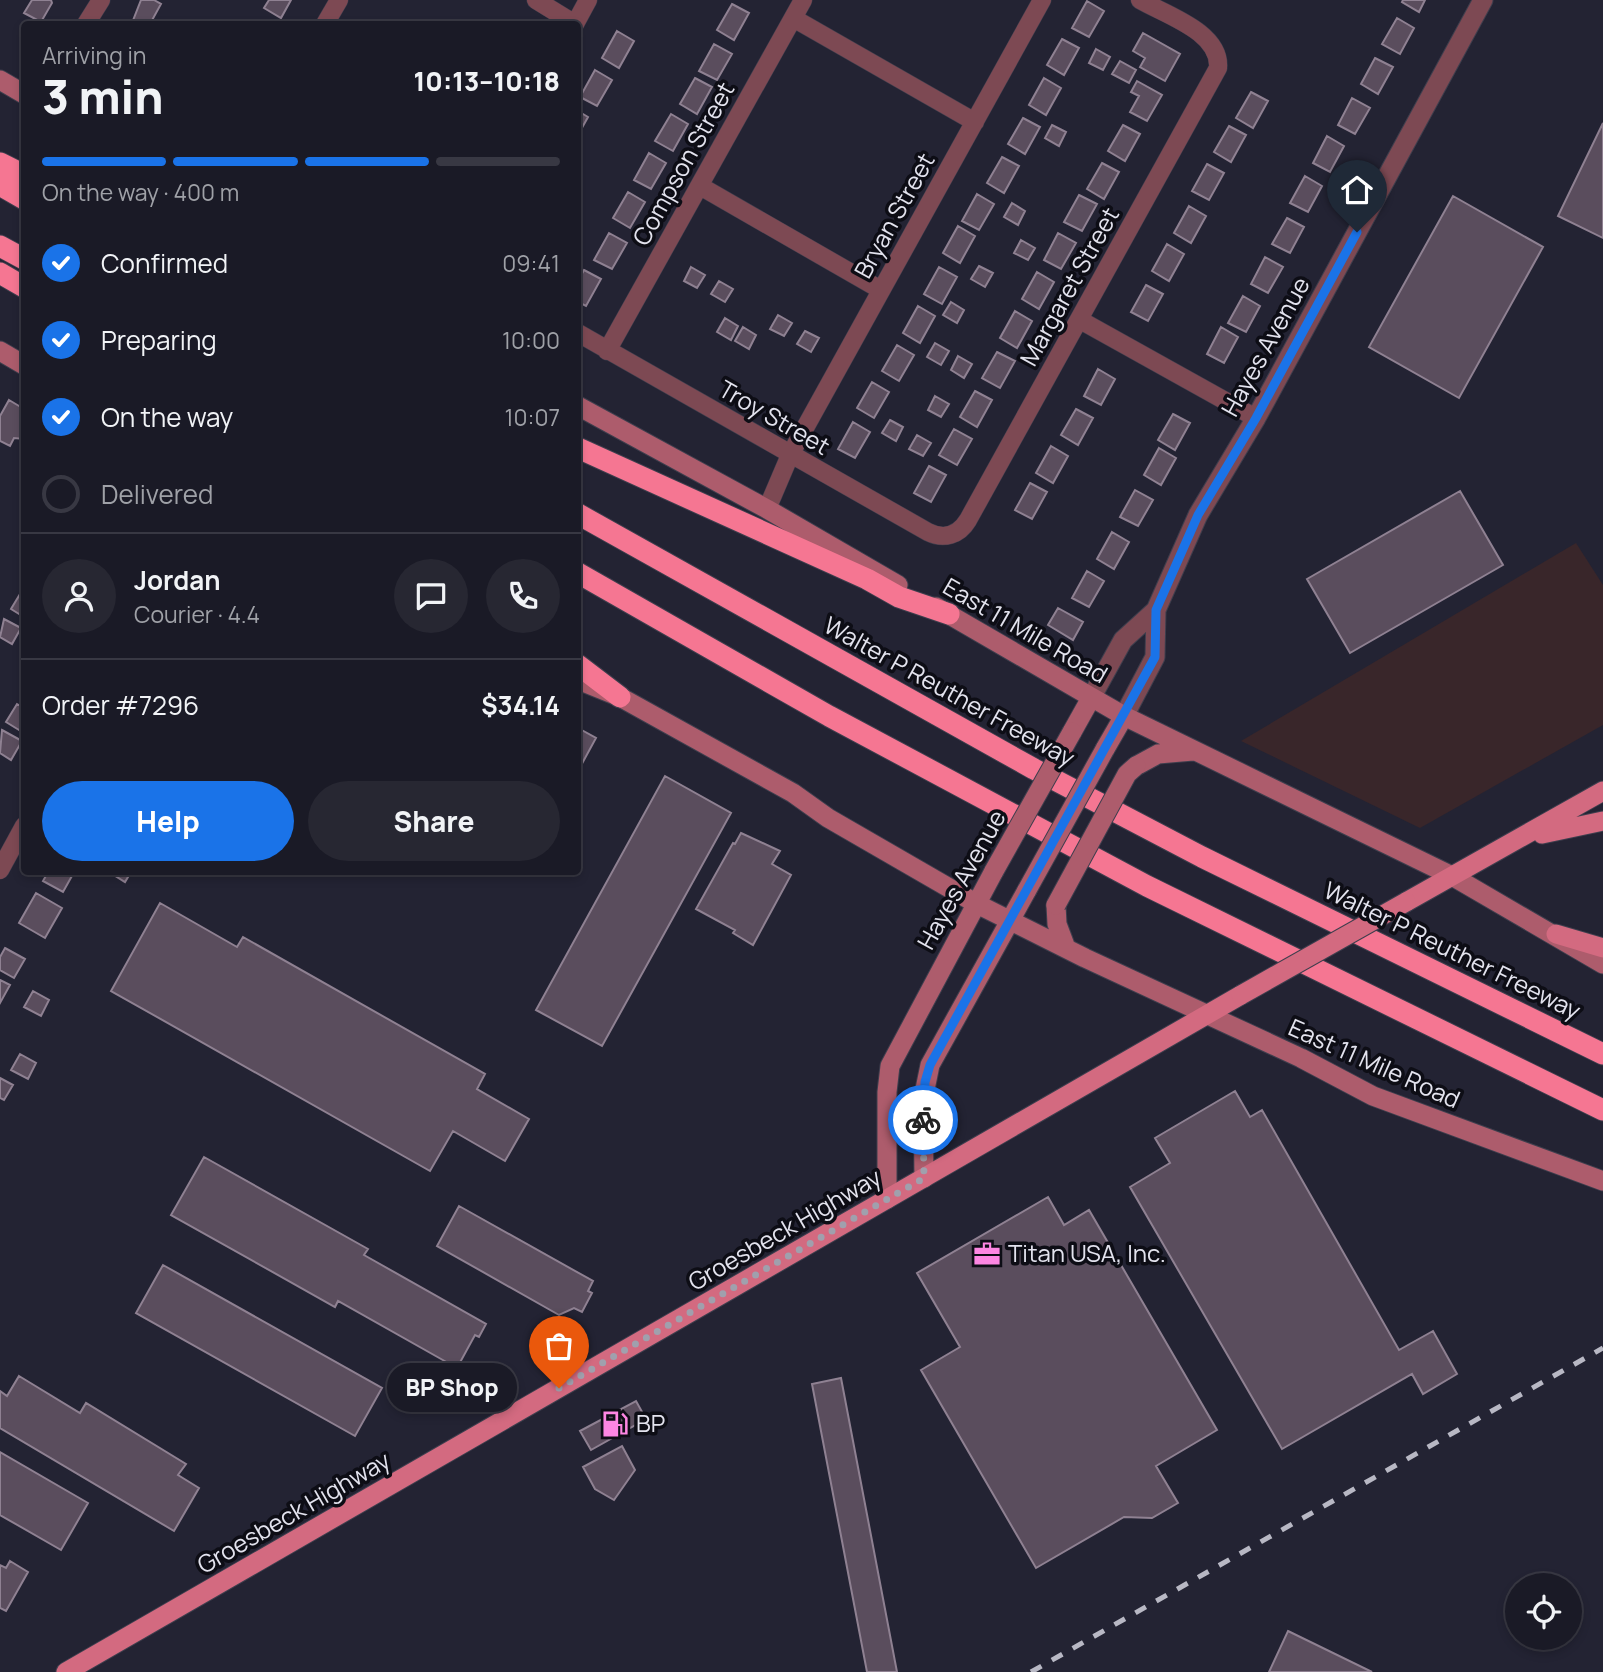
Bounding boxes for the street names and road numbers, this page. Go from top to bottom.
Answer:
street label: Compson Street [624,76,741,251]
street label: Bryan Street [846,147,942,284]
street label: Margaret Street [1011,201,1126,371]
street label: Hayes Avenue [1213,271,1317,422]
street label: Troy Street [713,372,836,462]
street label: East 11 Mile Road [938,569,1114,690]
street label: Walter P Reuther Freeway [818,608,1081,774]
street label: Hayes Avenue [909,804,1013,955]
street label: Walter P Reuther Freeway [1319,873,1587,1026]
street label: East 11 Mile Road [1284,1010,1466,1115]
street label: Groesbeck Highway [682,1160,887,1297]
street label: Groesbeck Highway [191,1443,396,1580]

